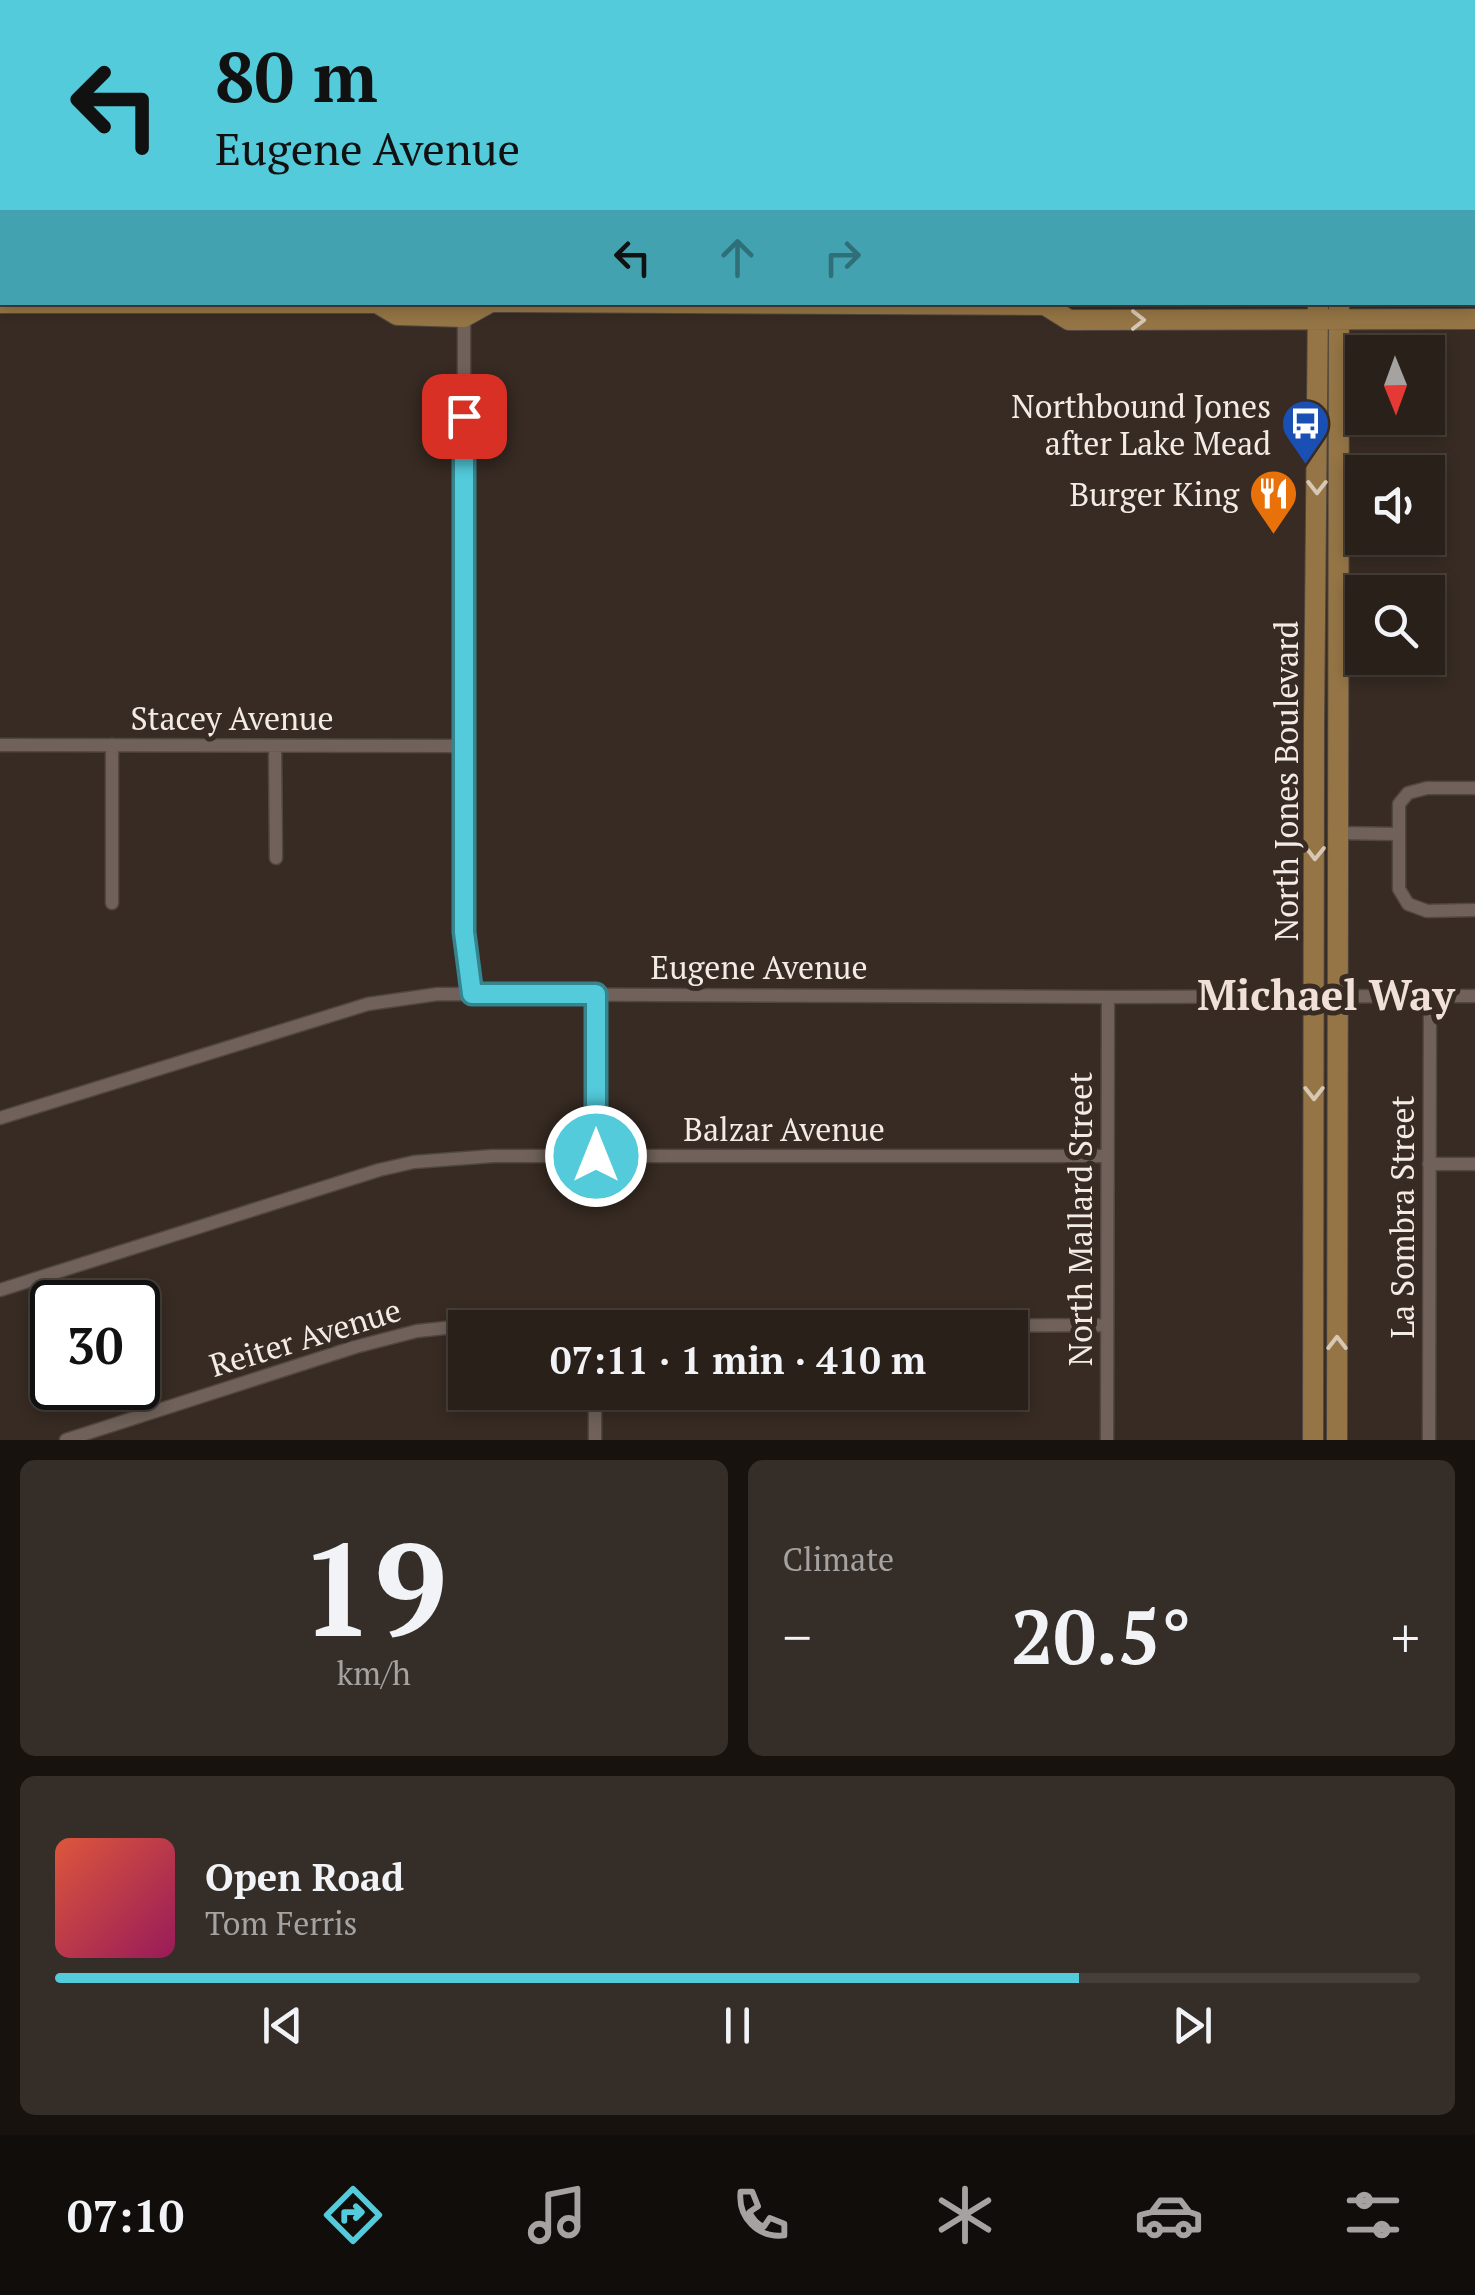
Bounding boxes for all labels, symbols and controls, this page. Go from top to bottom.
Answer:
text: 80 m [215,29,378,122]
icon: left [50,40,180,170]
text: Eugene Avenue [215,118,520,178]
icon: left [605,230,660,285]
icon: ahead [710,230,765,285]
icon: right [815,230,870,285]
one-way arrow [1130,309,1146,331]
north arrow [1345,335,1445,435]
map controls [1345,335,1445,675]
pin [422,374,507,459]
place label: Northbound Jones after Lake Mead [1011,385,1271,464]
icon: arrive [437,389,492,444]
bus stop icon: Northbound Jones after Lake Mead [1280,398,1332,466]
button: sound [1345,455,1445,555]
restaurant icon: Burger King [1248,468,1300,536]
place label: Burger King [1070,473,1240,515]
one-way arrow [1306,480,1328,496]
button: search [1345,575,1445,675]
street label: North Jones Boulevard [1265,621,1307,941]
street label: Stacey Avenue [130,697,334,739]
one-way arrow [1305,846,1326,862]
street label: Eugene Avenue [651,946,867,988]
district label: Michael Way [1197,966,1456,1022]
street label: North Mallard Street [1059,1072,1101,1366]
one-way arrow [1303,1086,1325,1102]
street label: La Sombra Street [1381,1095,1423,1339]
position arrow [544,1104,648,1208]
street label: Balzar Avenue [683,1108,885,1150]
speed limit sign: 30 [30,1280,160,1410]
street label: Reiter Avenue [204,1288,406,1386]
one-way arrow [1326,1334,1348,1350]
text: 07:11 · 1 min · 410 m [550,1335,926,1385]
text: 19 [300,1501,447,1673]
text: Climate [783,1538,894,1580]
text: 20.5° [1011,1586,1191,1685]
text: − [783,1600,812,1673]
text: + [1391,1600,1420,1673]
text: km/h [337,1652,411,1694]
text: Open Road [205,1852,404,1902]
text: Tom Ferris [205,1902,357,1944]
icon: previous [255,1998,310,2053]
icon: pause [710,1998,765,2053]
icon: next [1165,1998,1220,2053]
icon: directions [318,2180,388,2250]
icon: music [522,2180,592,2250]
icon: phone [726,2180,796,2250]
icon: climate [930,2180,1000,2250]
icon: car [1134,2180,1204,2250]
icon: filters [1338,2180,1408,2250]
text: 07:10 [67,2185,184,2245]

